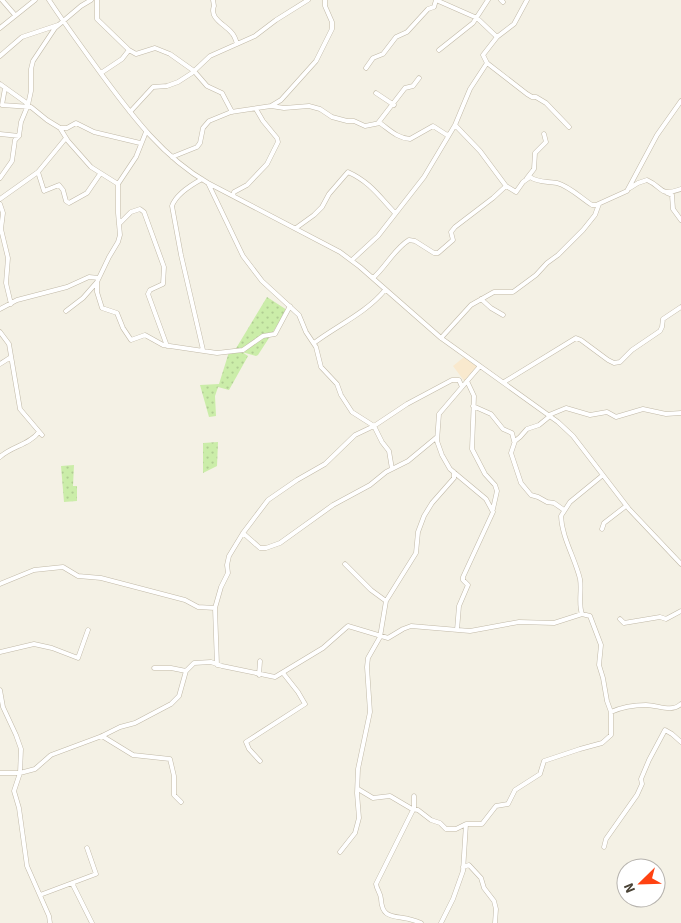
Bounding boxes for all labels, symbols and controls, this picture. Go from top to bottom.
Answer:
north arrow [616,858,666,908]
text: N [619,879,641,896]

